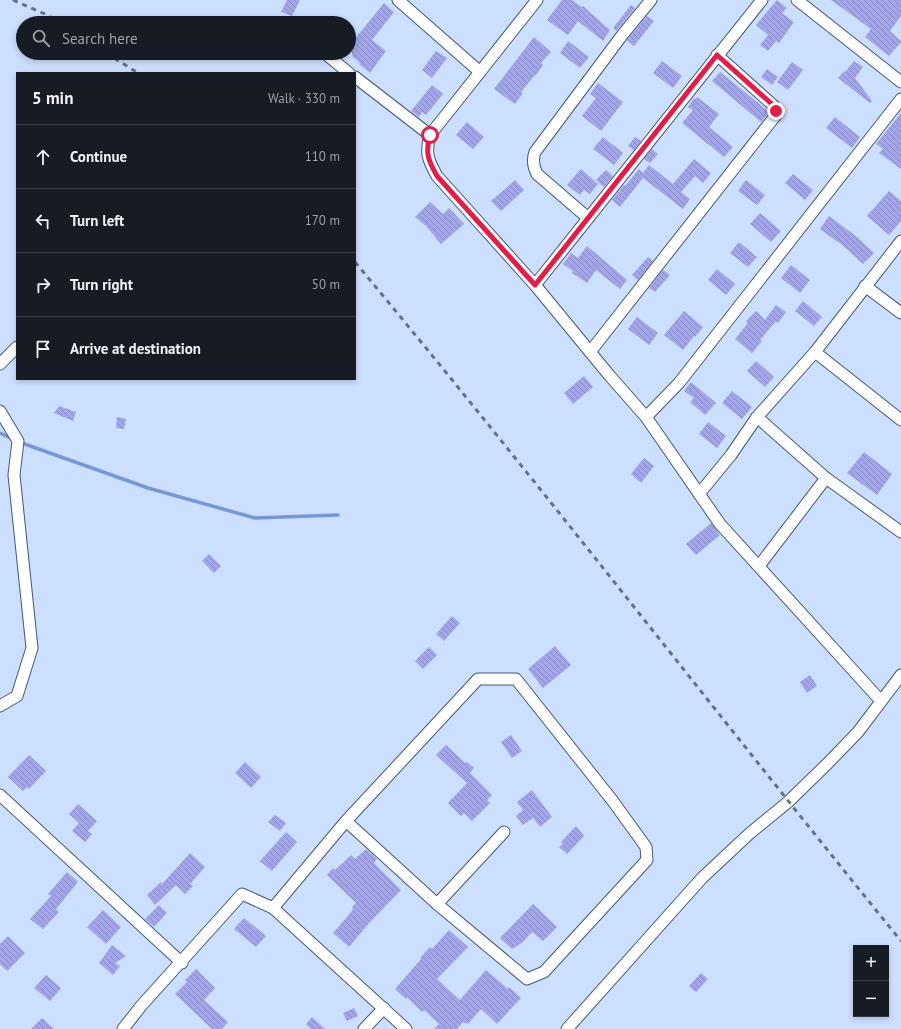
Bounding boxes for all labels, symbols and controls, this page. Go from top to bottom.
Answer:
search box [16,16,356,60]
icon: search [30,27,52,49]
text: Search here [62,29,138,48]
text: 5 min [32,87,73,109]
text: Walk · 330 m [268,90,340,107]
route end [767,102,785,120]
route start [421,126,439,144]
icon: ahead [32,146,54,168]
text: Continue [70,147,127,166]
text: 110 m [305,148,340,165]
icon: left [32,210,54,232]
text: Turn left [70,211,124,230]
text: 170 m [305,212,340,229]
icon: right [32,274,54,296]
text: Turn right [70,275,133,294]
text: 50 m [312,276,340,293]
icon: arrive [32,338,54,360]
text: Arrive at destination [70,339,201,358]
map controls [853,945,889,1017]
button: + [853,945,889,981]
button: − [853,981,889,1017]

